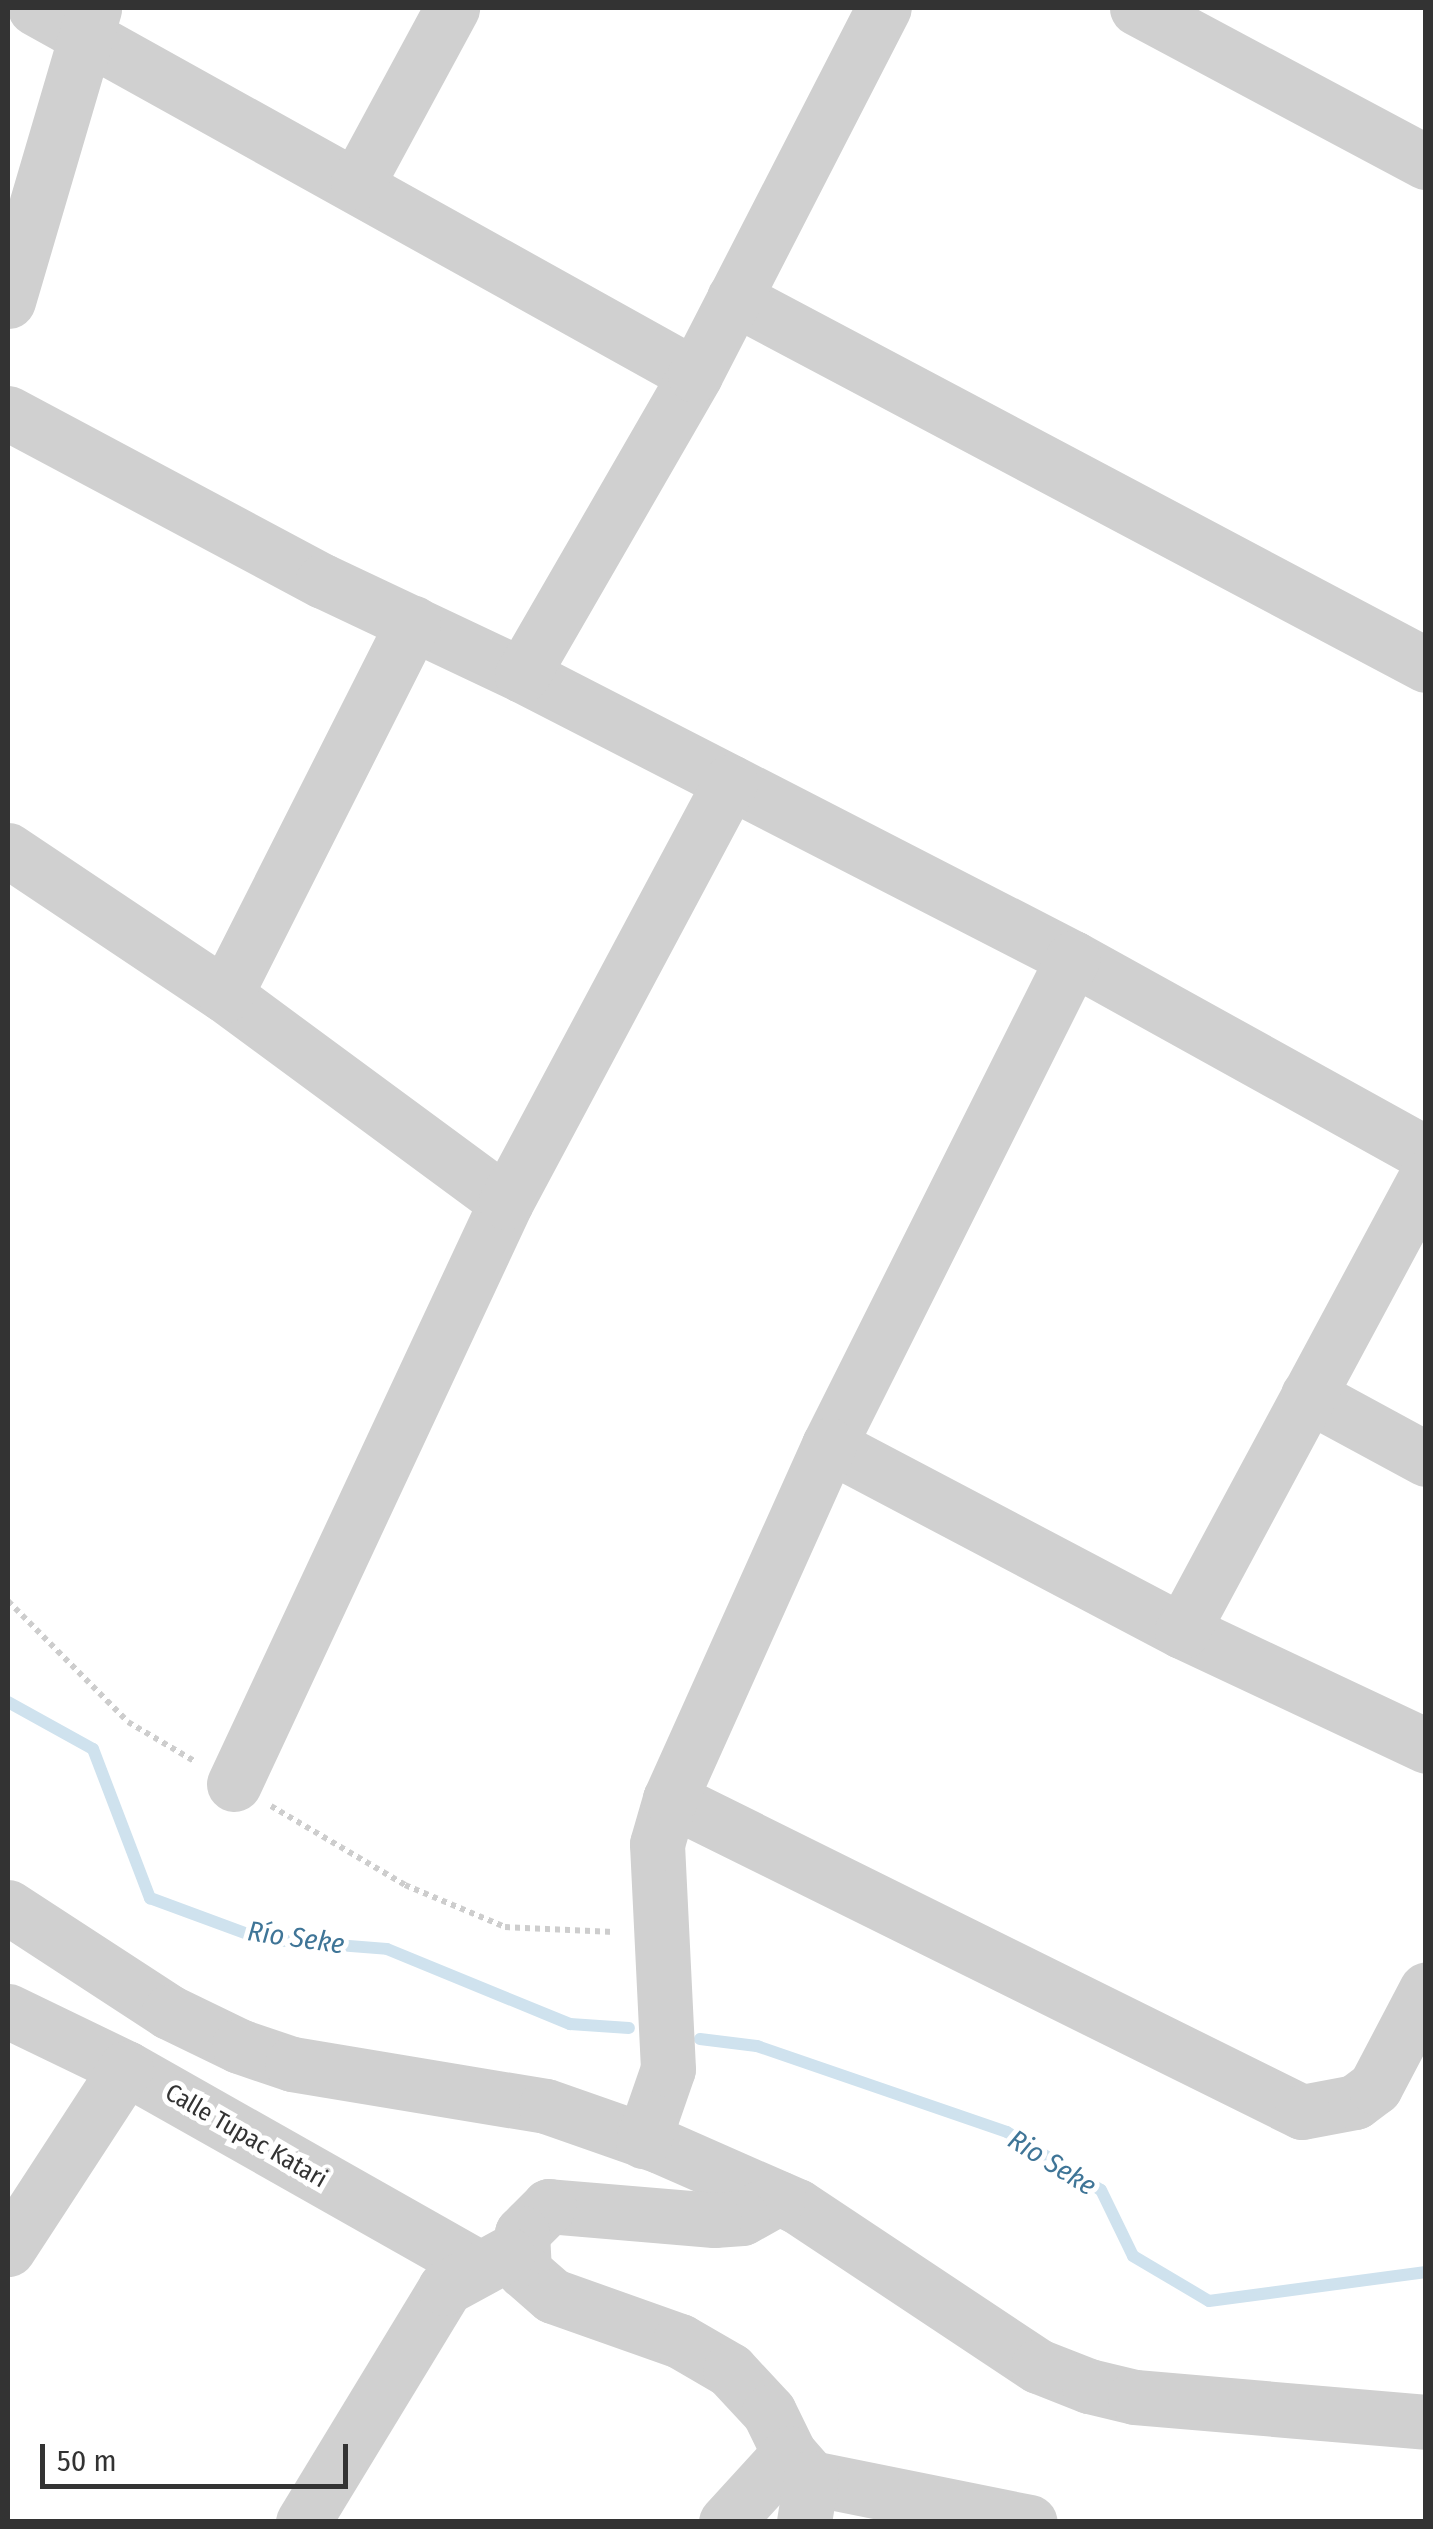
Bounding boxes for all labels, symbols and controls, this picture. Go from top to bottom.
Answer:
water label: Río Seke [245,1915,347,1961]
street label: Calle Tupac Katari [160,2078,332,2194]
water label: Rio Seke [1002,2123,1102,2203]
scale bar [45,2424,352,2486]
text: 50 m [57,2443,117,2479]

